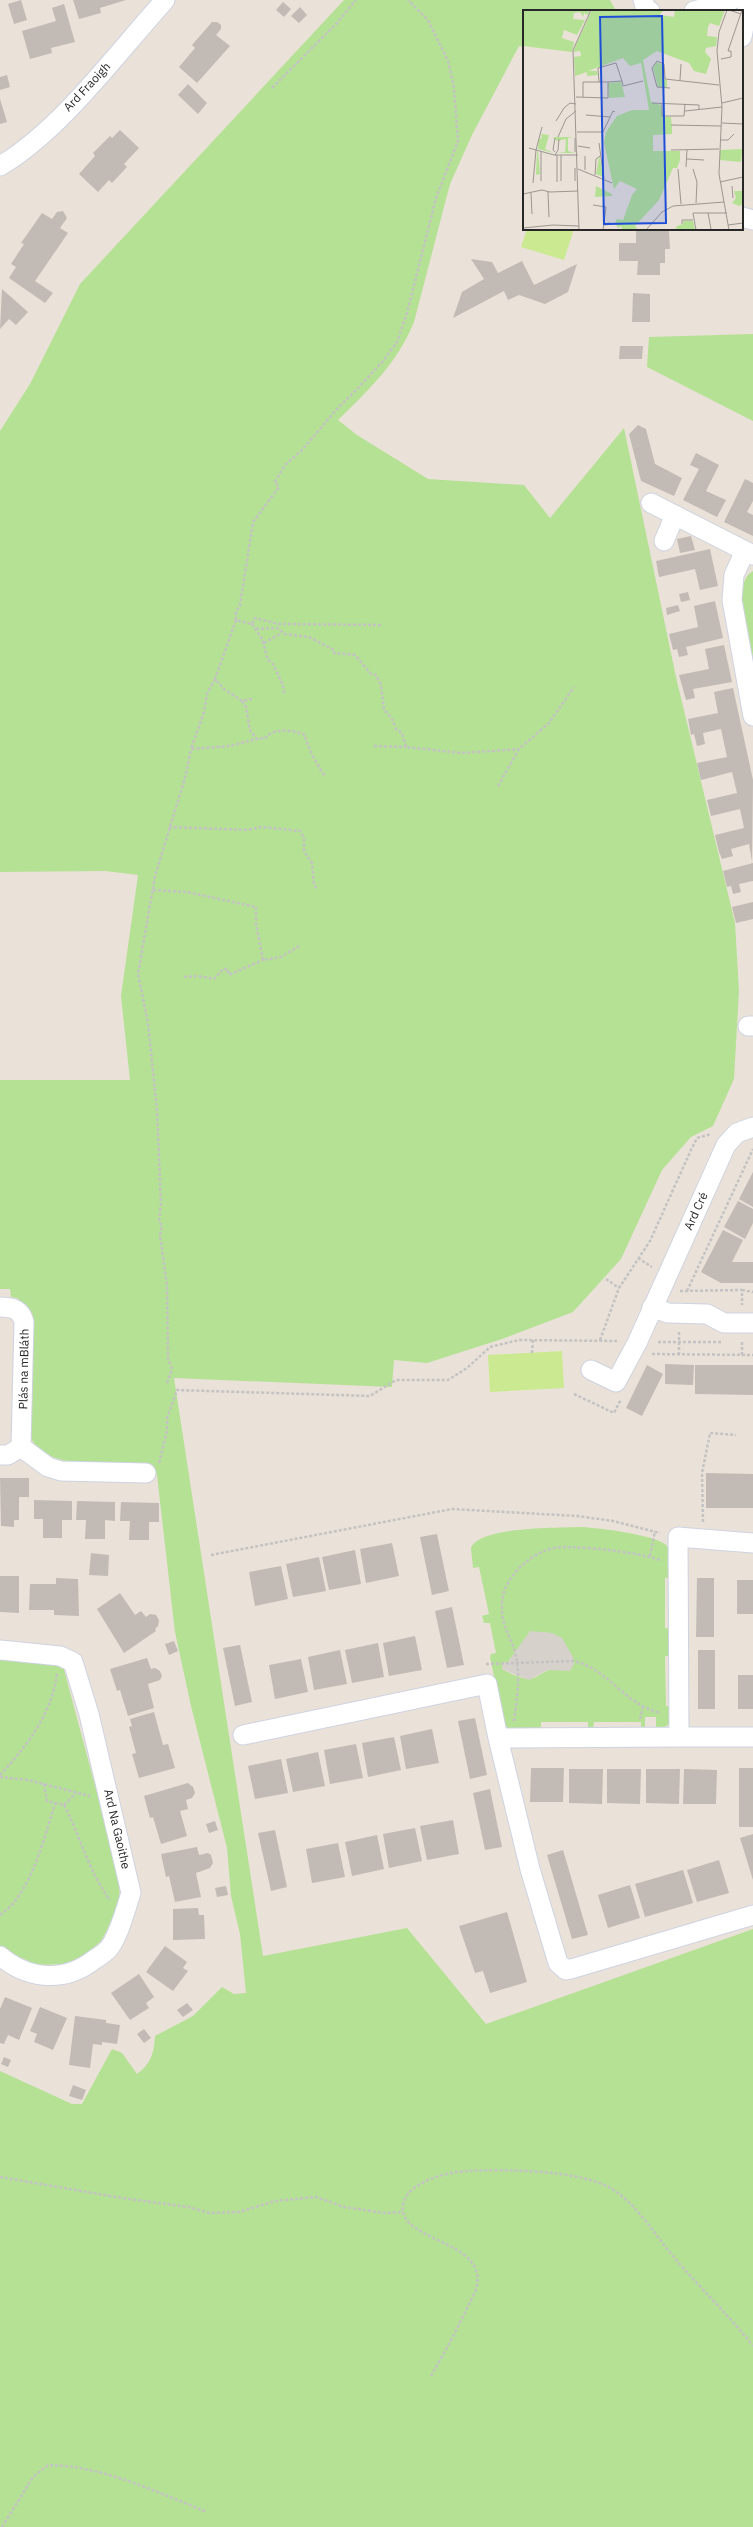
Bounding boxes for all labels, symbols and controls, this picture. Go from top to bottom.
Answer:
inset map [523,10,743,230]
street label: Ard Fraoigh [60,59,113,114]
street label: Ard Cré [680,1189,711,1232]
street label: Plás na mBláth [15,1329,32,1409]
street label: Ard Na Gaoithe [101,1787,134,1871]

